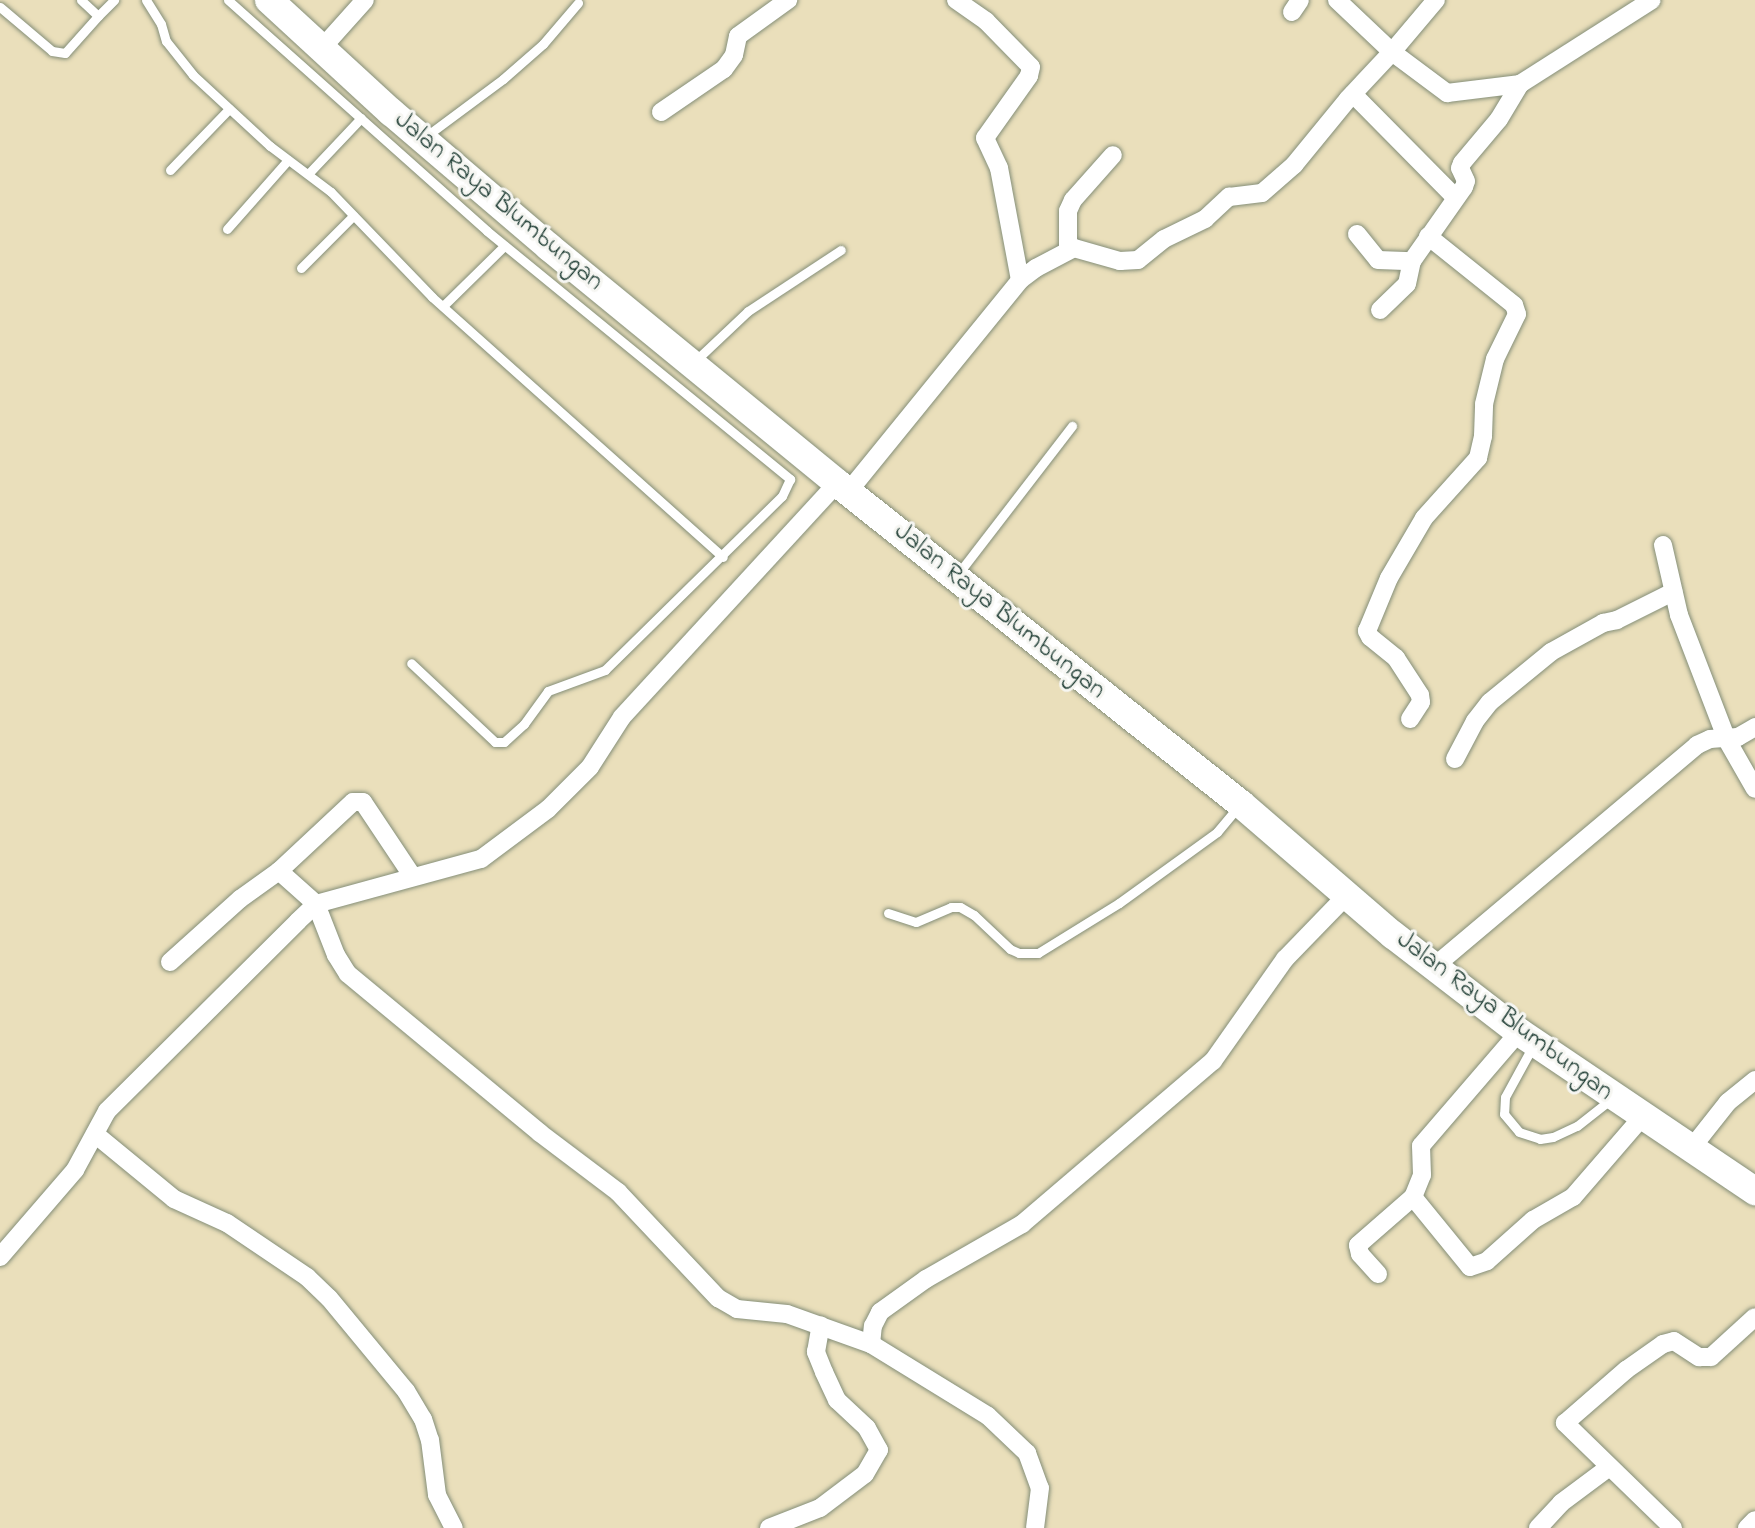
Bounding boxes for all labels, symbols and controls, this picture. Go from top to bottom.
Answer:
street label: Jalan Raya Blumbungan [387,106,609,298]
street label: Jalan Raya Blumbungan [887,517,1111,707]
street label: Jalan Raya Blumbungan [1390,925,1618,1109]

